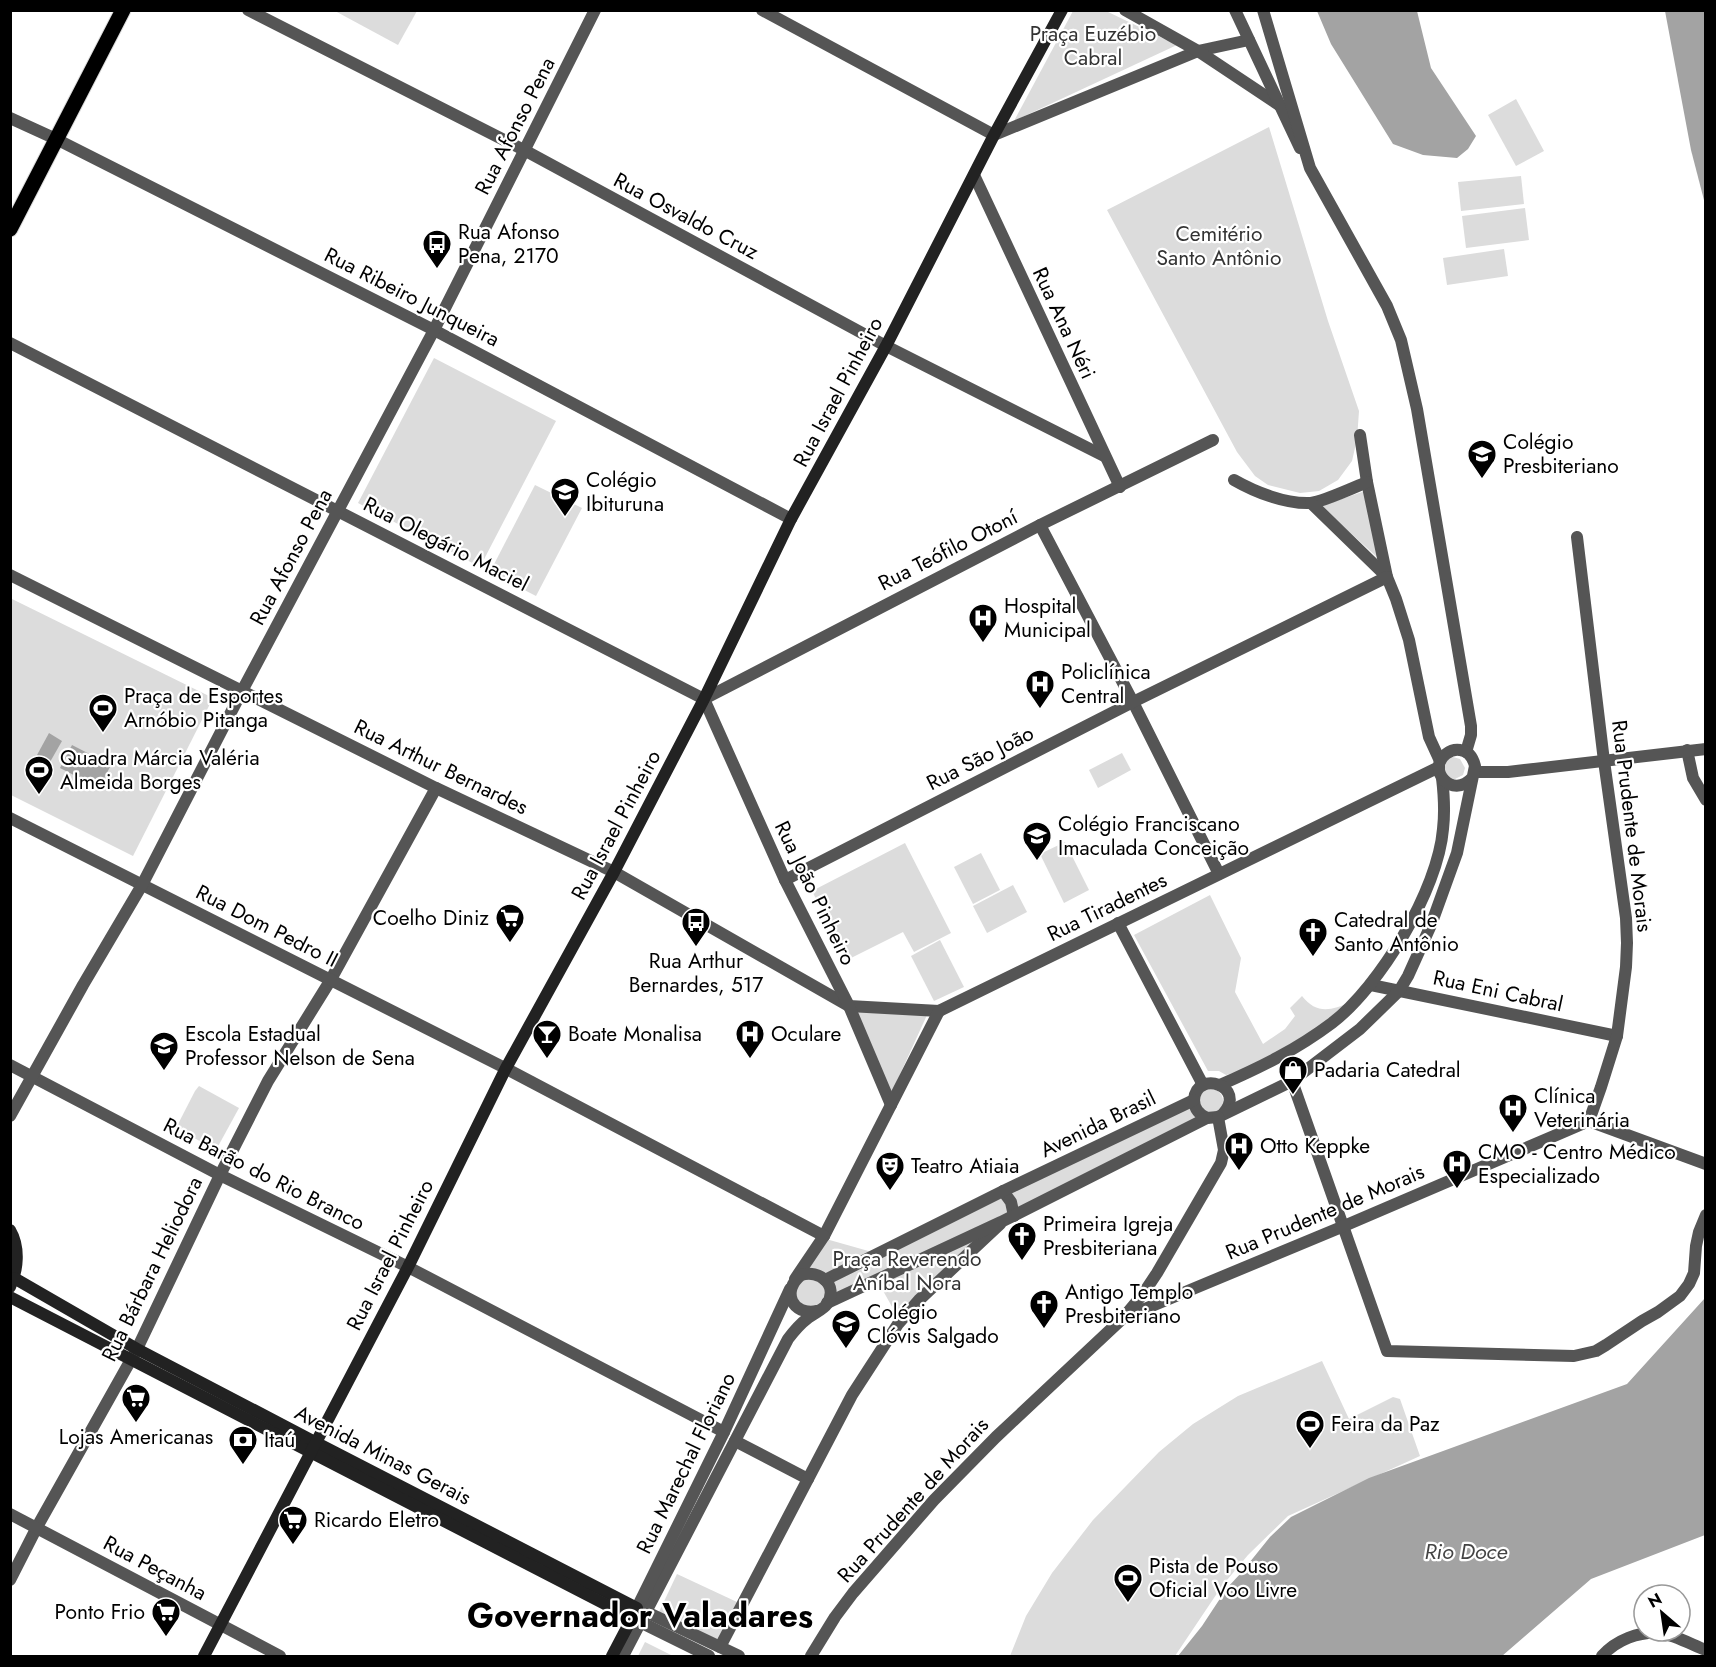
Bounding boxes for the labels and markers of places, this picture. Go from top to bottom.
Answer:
place label: Rua Afonso Pena, 2170 [458,217,559,271]
bus stop icon: Rua Afonso Pena, 2170 [421,228,453,270]
place label: Colégio Presbiteriano [1503,427,1619,481]
school or university icon: Colégio Presbiteriano [1466,438,1498,480]
place label: Colégio Ibituruna [586,465,664,519]
school or university icon: Colégio Ibituruna [549,476,581,518]
place label: Hospital Municipal [1004,591,1091,645]
hospital icon: Hospital Municipal [967,602,999,644]
place label: Policlínica Central [1061,657,1151,711]
hospital icon: Policlínica Central [1024,668,1056,710]
place label: Praça de Esportes Arnóbio Pitanga [124,681,283,735]
sports icon: Praça de Esportes Arnóbio Pitanga [87,692,119,734]
place label: Quadra Márcia Valéria Almeida Borges [60,743,260,797]
sports icon: Quadra Márcia Valéria Almeida Borges [23,754,55,796]
place label: Colégio Franciscano Imaculada Conceição [1058,809,1249,863]
school or university icon: Colégio Franciscano Imaculada Conceição [1021,820,1053,862]
supermarket icon: Coelho Diniz [494,902,526,944]
place label: Coelho Diniz [373,903,489,933]
place label: Catedral de Santo Antônio [1334,905,1459,959]
bus stop icon: Rua Arthur Bernardes, 517 [680,906,712,948]
church icon: Catedral de Santo Antônio [1297,916,1329,958]
place label: Rua Arthur Bernardes, 517 [629,946,763,1000]
bar icon: Boate Monalisa [531,1018,563,1060]
hospital icon: Oculare [734,1018,766,1060]
place label: Escola Estadual Professor Nelson de Sena [185,1019,415,1073]
place label: Boate Monalisa [568,1019,702,1049]
place label: Oculare [771,1019,841,1049]
school or university icon: Escola Estadual Professor Nelson de Sena [148,1030,180,1072]
shop icon: Padaria Catedral [1277,1054,1309,1096]
place label: Padaria Catedral [1314,1055,1461,1085]
place label: Clínica Veterinária [1534,1081,1630,1135]
hospital icon: Clínica Veterinária [1497,1092,1529,1134]
hospital icon: Otto Keppke [1223,1130,1255,1172]
place label: Otto Keppke [1260,1131,1370,1161]
place label: CMO - Centro Médico Especializado [1478,1137,1676,1191]
hospital icon: CMO - Centro Médico Especializado [1441,1148,1473,1190]
theatre icon: Teatro Atiaia [874,1150,906,1192]
place label: Teatro Atiaia [911,1151,1019,1181]
place label: Primeira Igreja Presbiteriana [1043,1209,1173,1263]
church icon: Primeira Igreja Presbiteriana [1006,1220,1038,1262]
place label: Antigo Templo Presbiteriano [1065,1277,1193,1331]
church icon: Antigo Templo Presbiteriano [1028,1288,1060,1330]
place label: Colégio Clóvis Salgado [867,1297,999,1351]
school or university icon: Colégio Clóvis Salgado [830,1308,862,1350]
supermarket icon: Lojas Americanas [120,1382,152,1424]
sports icon: Feira da Paz [1294,1408,1326,1450]
place label: Feira da Paz [1331,1409,1440,1439]
place label: Lojas Americanas [59,1422,213,1452]
bank icon: Itaú [227,1424,259,1466]
place label: Itaú [264,1425,295,1455]
supermarket icon: Ricardo Eletro [277,1504,309,1546]
place label: Ricardo Eletro [314,1505,439,1535]
place label: Pista de Pouso Oficial Voo Livre [1149,1551,1297,1605]
sports icon: Pista de Pouso Oficial Voo Livre [1112,1562,1144,1604]
supermarket icon: Ponto Frio [150,1596,182,1638]
place label: Ponto Frio [55,1597,145,1627]

